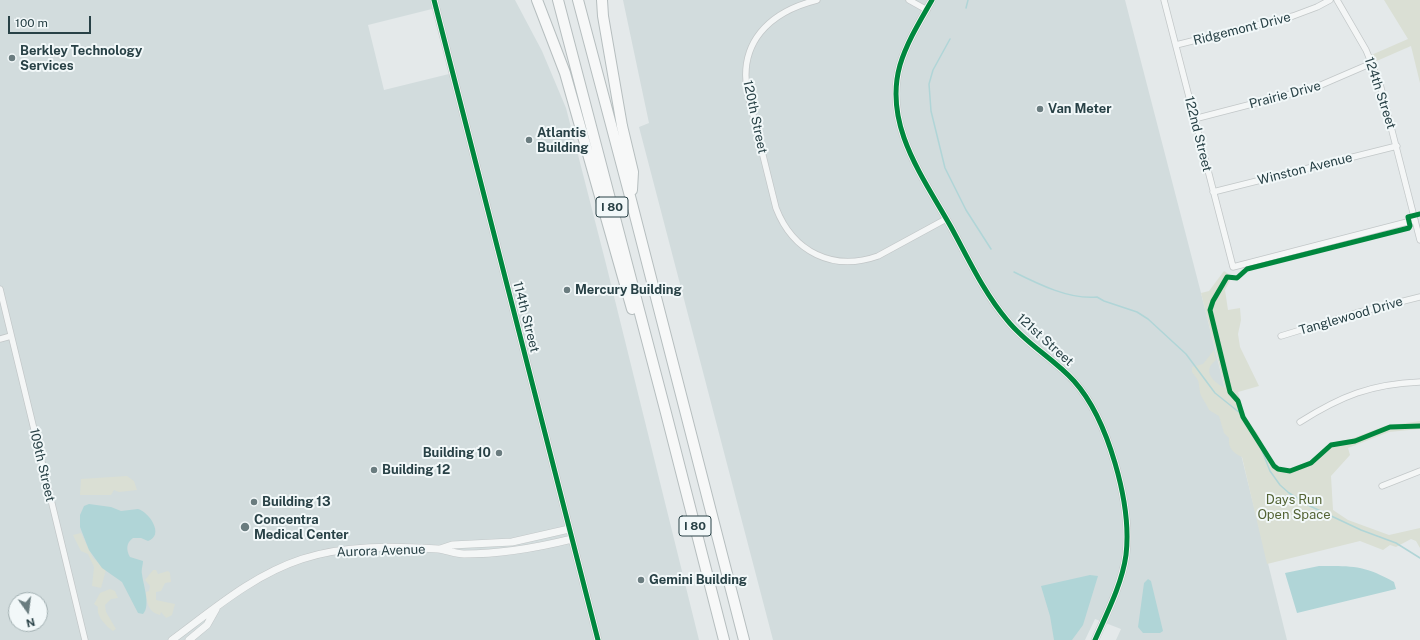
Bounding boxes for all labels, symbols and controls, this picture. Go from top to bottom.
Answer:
scale bar [10,8,93,34]
street label: Ridgemont Drive [1192,9,1292,49]
text: 100 m [15,16,48,30]
place label: Berkley Technology Services [20,43,142,74]
marker: Berkley Technology Services [7,53,17,63]
street label: 124th Street [1361,55,1399,131]
street label: Prairie Drive [1247,78,1323,112]
street label: 120th Street [740,79,770,155]
street label: 122nd Street [1181,95,1215,173]
place label: Van Meter [1048,101,1112,117]
marker: Van Meter [1035,104,1045,114]
place label: Atlantis Building [537,125,588,156]
marker: Atlantis Building [524,135,534,145]
street label: Winston Avenue [1256,150,1354,188]
road number: I 80 [596,197,628,217]
street label: 114th Street [510,280,542,354]
place label: Mercury Building [575,282,682,298]
marker: Mercury Building [562,285,572,295]
street label: Tanglewood Drive [1297,294,1405,338]
street label: 121st Street [1013,310,1077,370]
street label: 109th Street [26,427,58,503]
place label: Building 10 [423,445,491,461]
marker: Building 10 [494,448,504,458]
place label: Building 12 [382,462,450,478]
marker: Building 12 [369,465,379,475]
park label: Days Run Open Space [1257,492,1331,523]
place label: Building 13 [262,494,331,510]
marker: Building 13 [249,497,259,507]
place label: Concentra Medical Center [254,512,349,543]
road number: I 80 [679,516,711,536]
marker: Concentra Medical Center [239,521,251,533]
street label: Aurora Avenue [336,542,426,560]
place label: Gemini Building [649,572,747,588]
marker: Gemini Building [636,575,646,585]
north arrow [8,592,48,632]
text: N [25,616,36,630]

